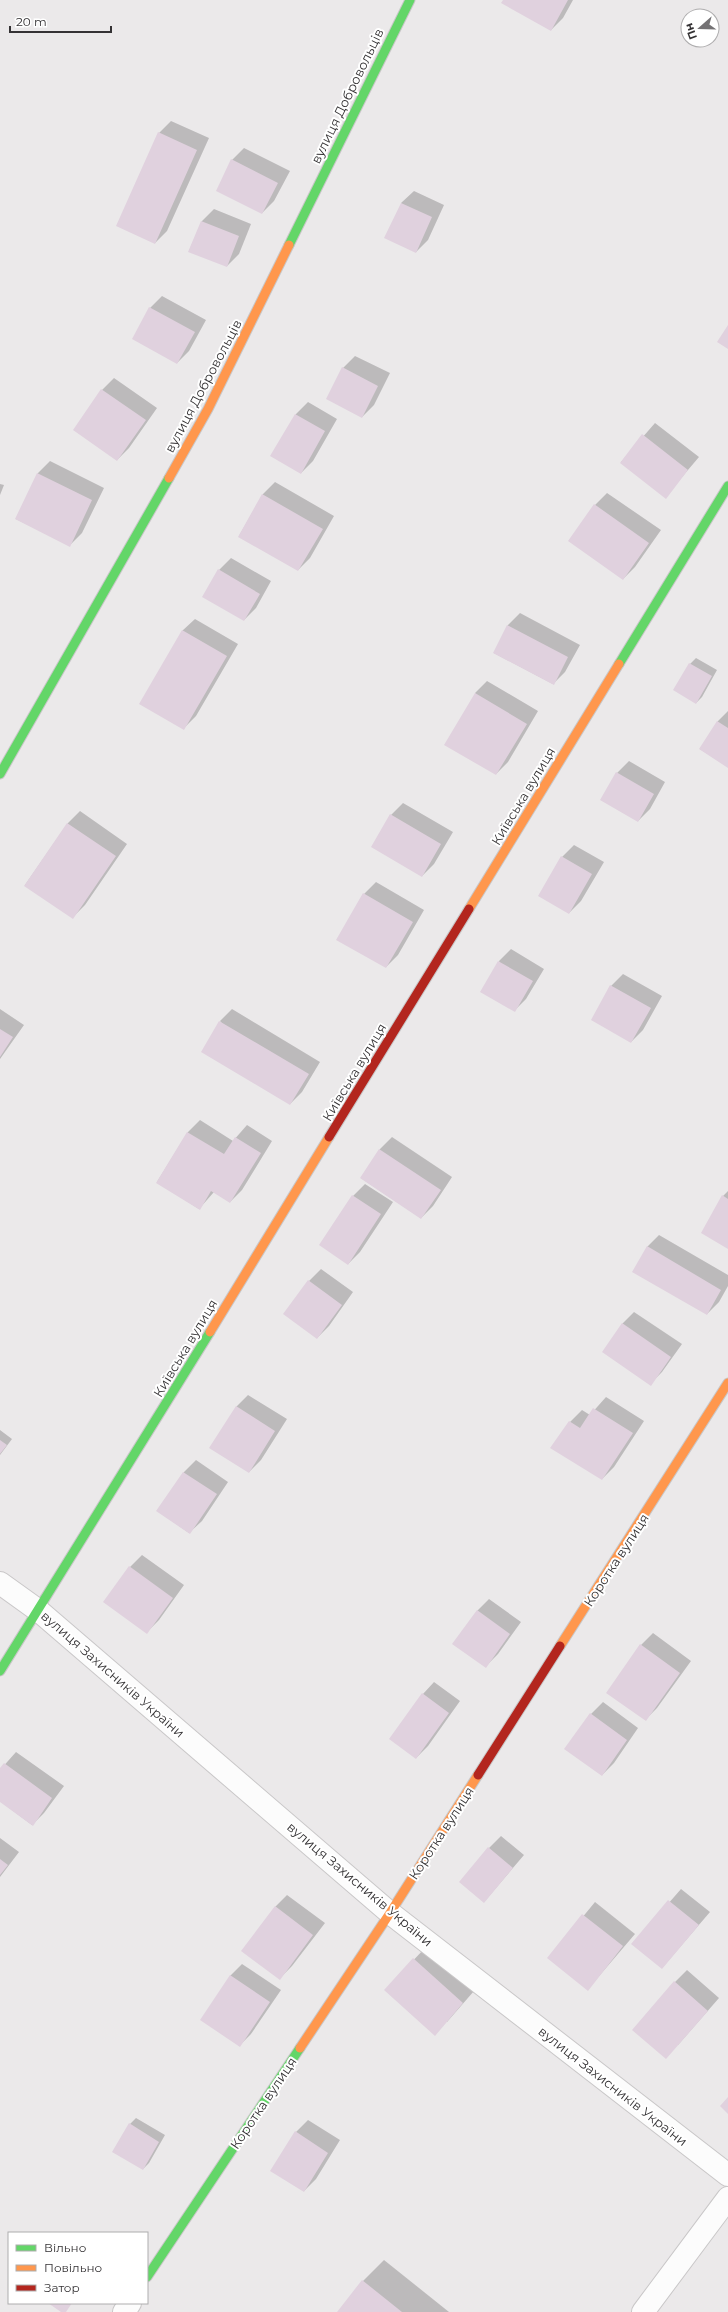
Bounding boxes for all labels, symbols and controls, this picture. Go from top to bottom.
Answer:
scale bar [10,8,111,34]
north arrow [680,8,720,48]
text: 20 m [16,14,47,29]
text: Пн [681,21,700,42]
street label: вулиця Добровольців [307,26,387,166]
street label: вулиця Добровольців [161,317,245,455]
street label: Київська вулиця [488,744,558,848]
street label: Київська вулиця [319,1020,389,1124]
street label: Київська вулиця [150,1296,220,1400]
street label: Коротка вулиця [580,1511,652,1609]
street label: вулиця Захисників України [38,1607,188,1741]
street label: Коротка вулиця [405,1784,477,1882]
street label: вулиця Захисників України [284,1819,436,1949]
street label: вулиця Захисників України [535,2023,691,2149]
street label: Коротка вулиця [226,2054,300,2152]
legend [8,2232,148,2304]
text: Вільно [44,2240,87,2255]
text: Повільно [44,2260,103,2275]
text: Затор [44,2280,80,2295]

